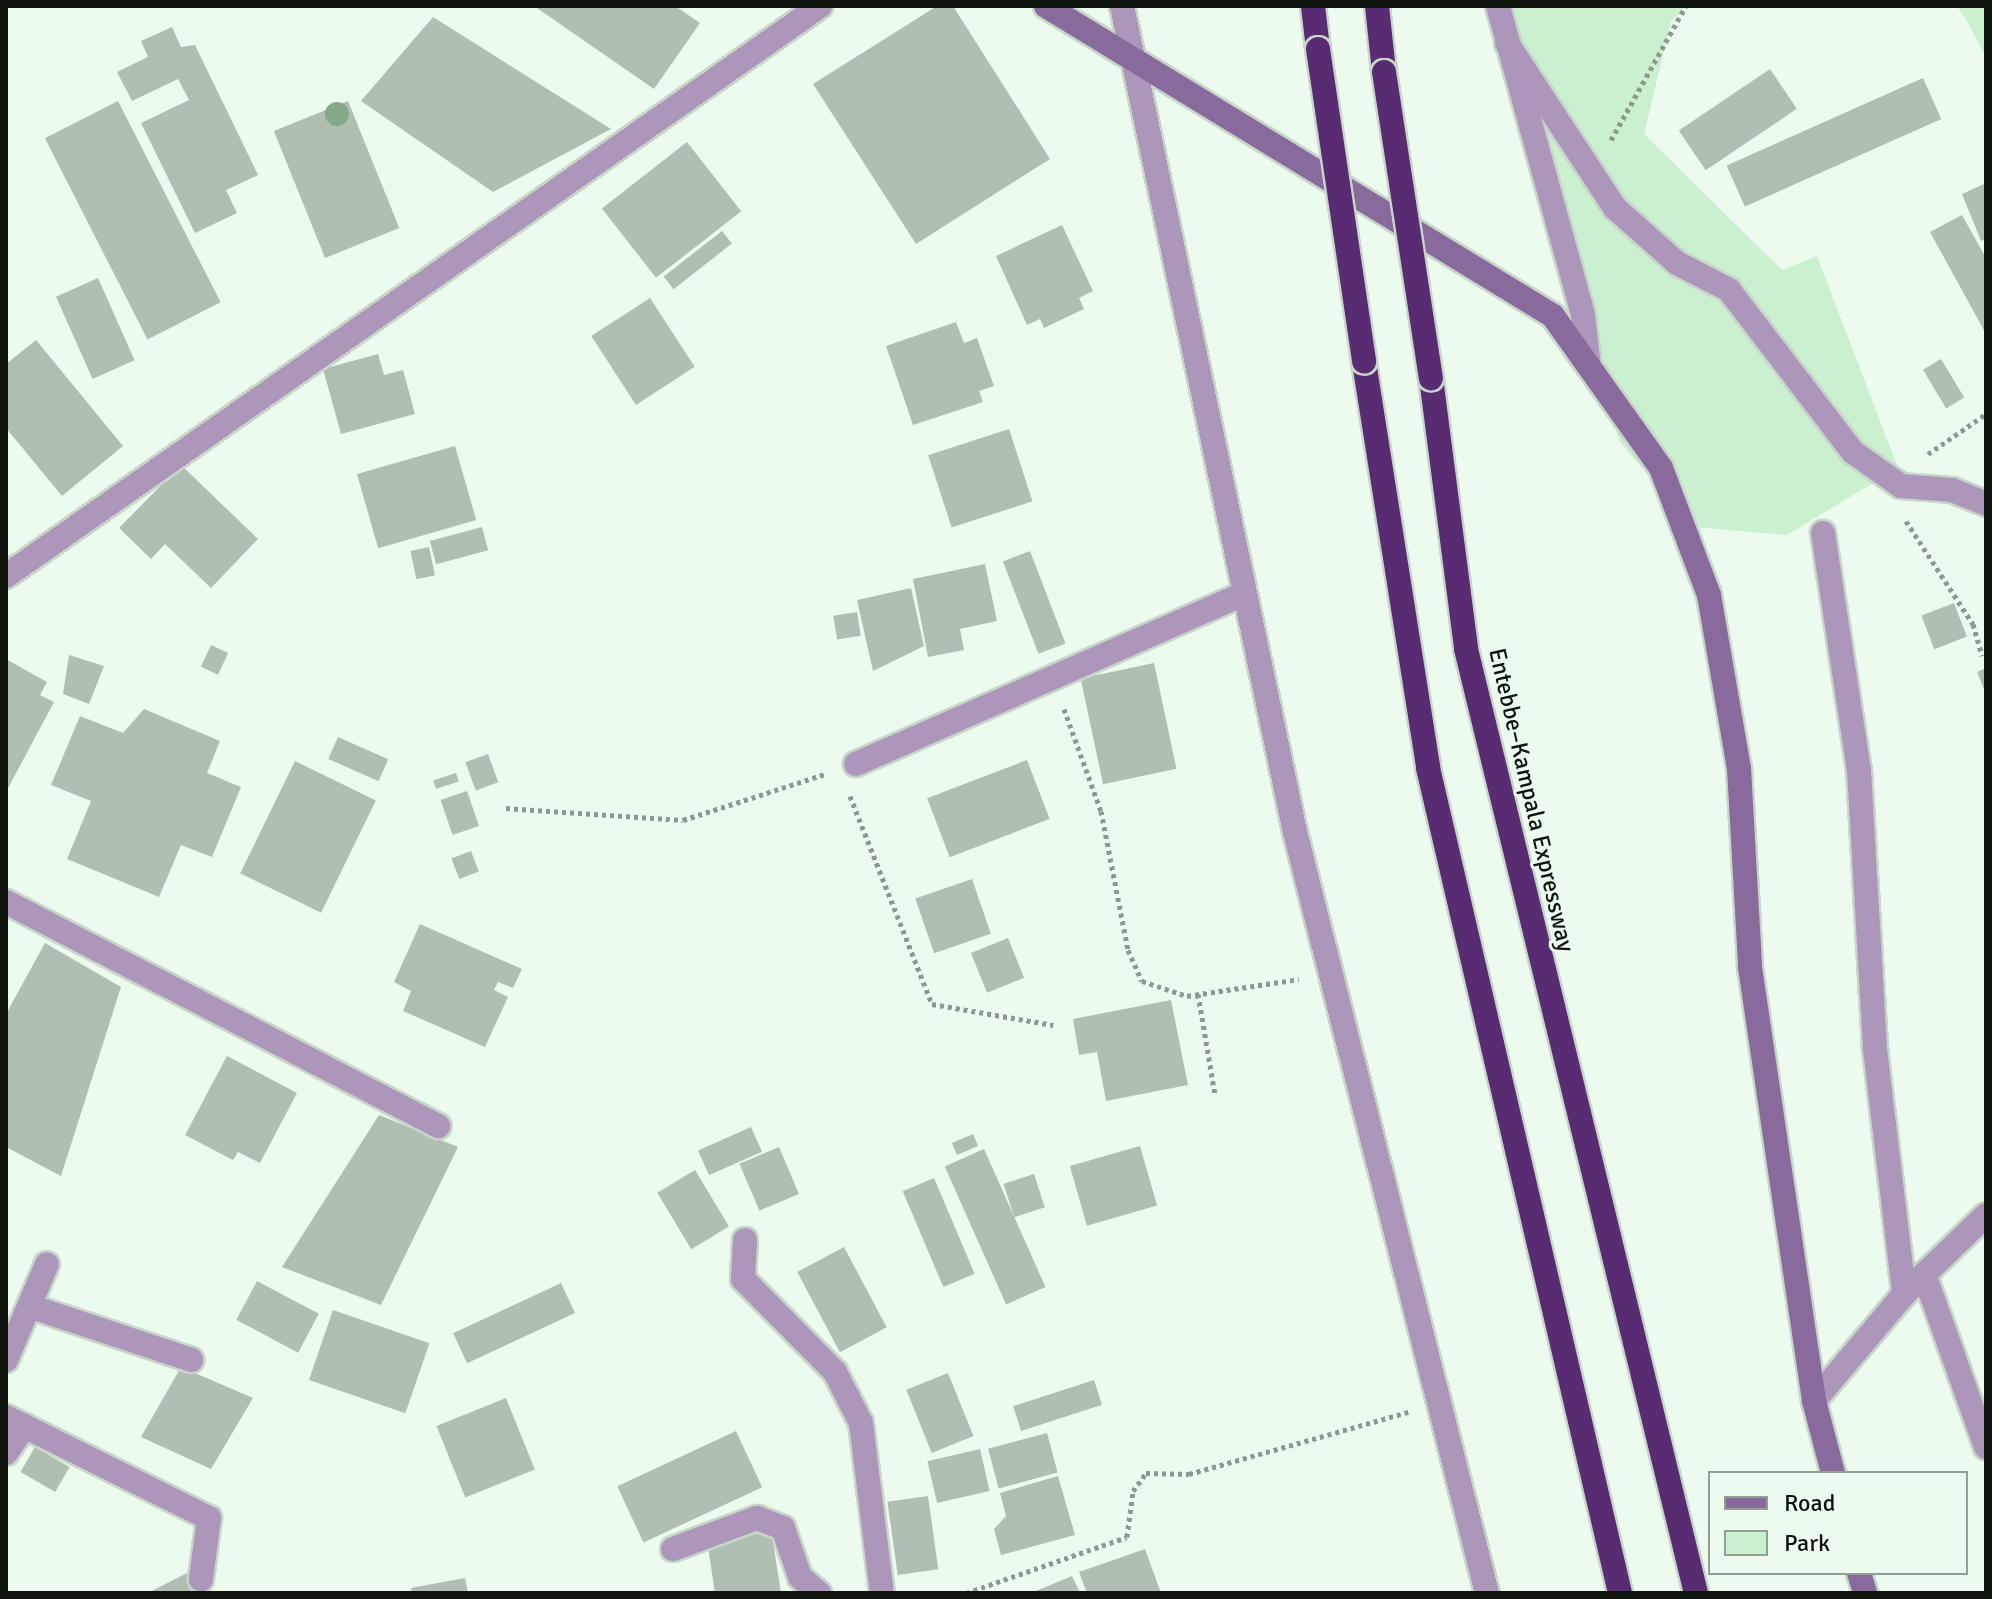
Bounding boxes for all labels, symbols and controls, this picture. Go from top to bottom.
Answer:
street label: Entebbe–Kampala Expressway [1482,645,1580,955]
legend [1708,1471,1968,1575]
text: Road [1784,1488,1835,1518]
text: Park [1784,1528,1830,1558]

